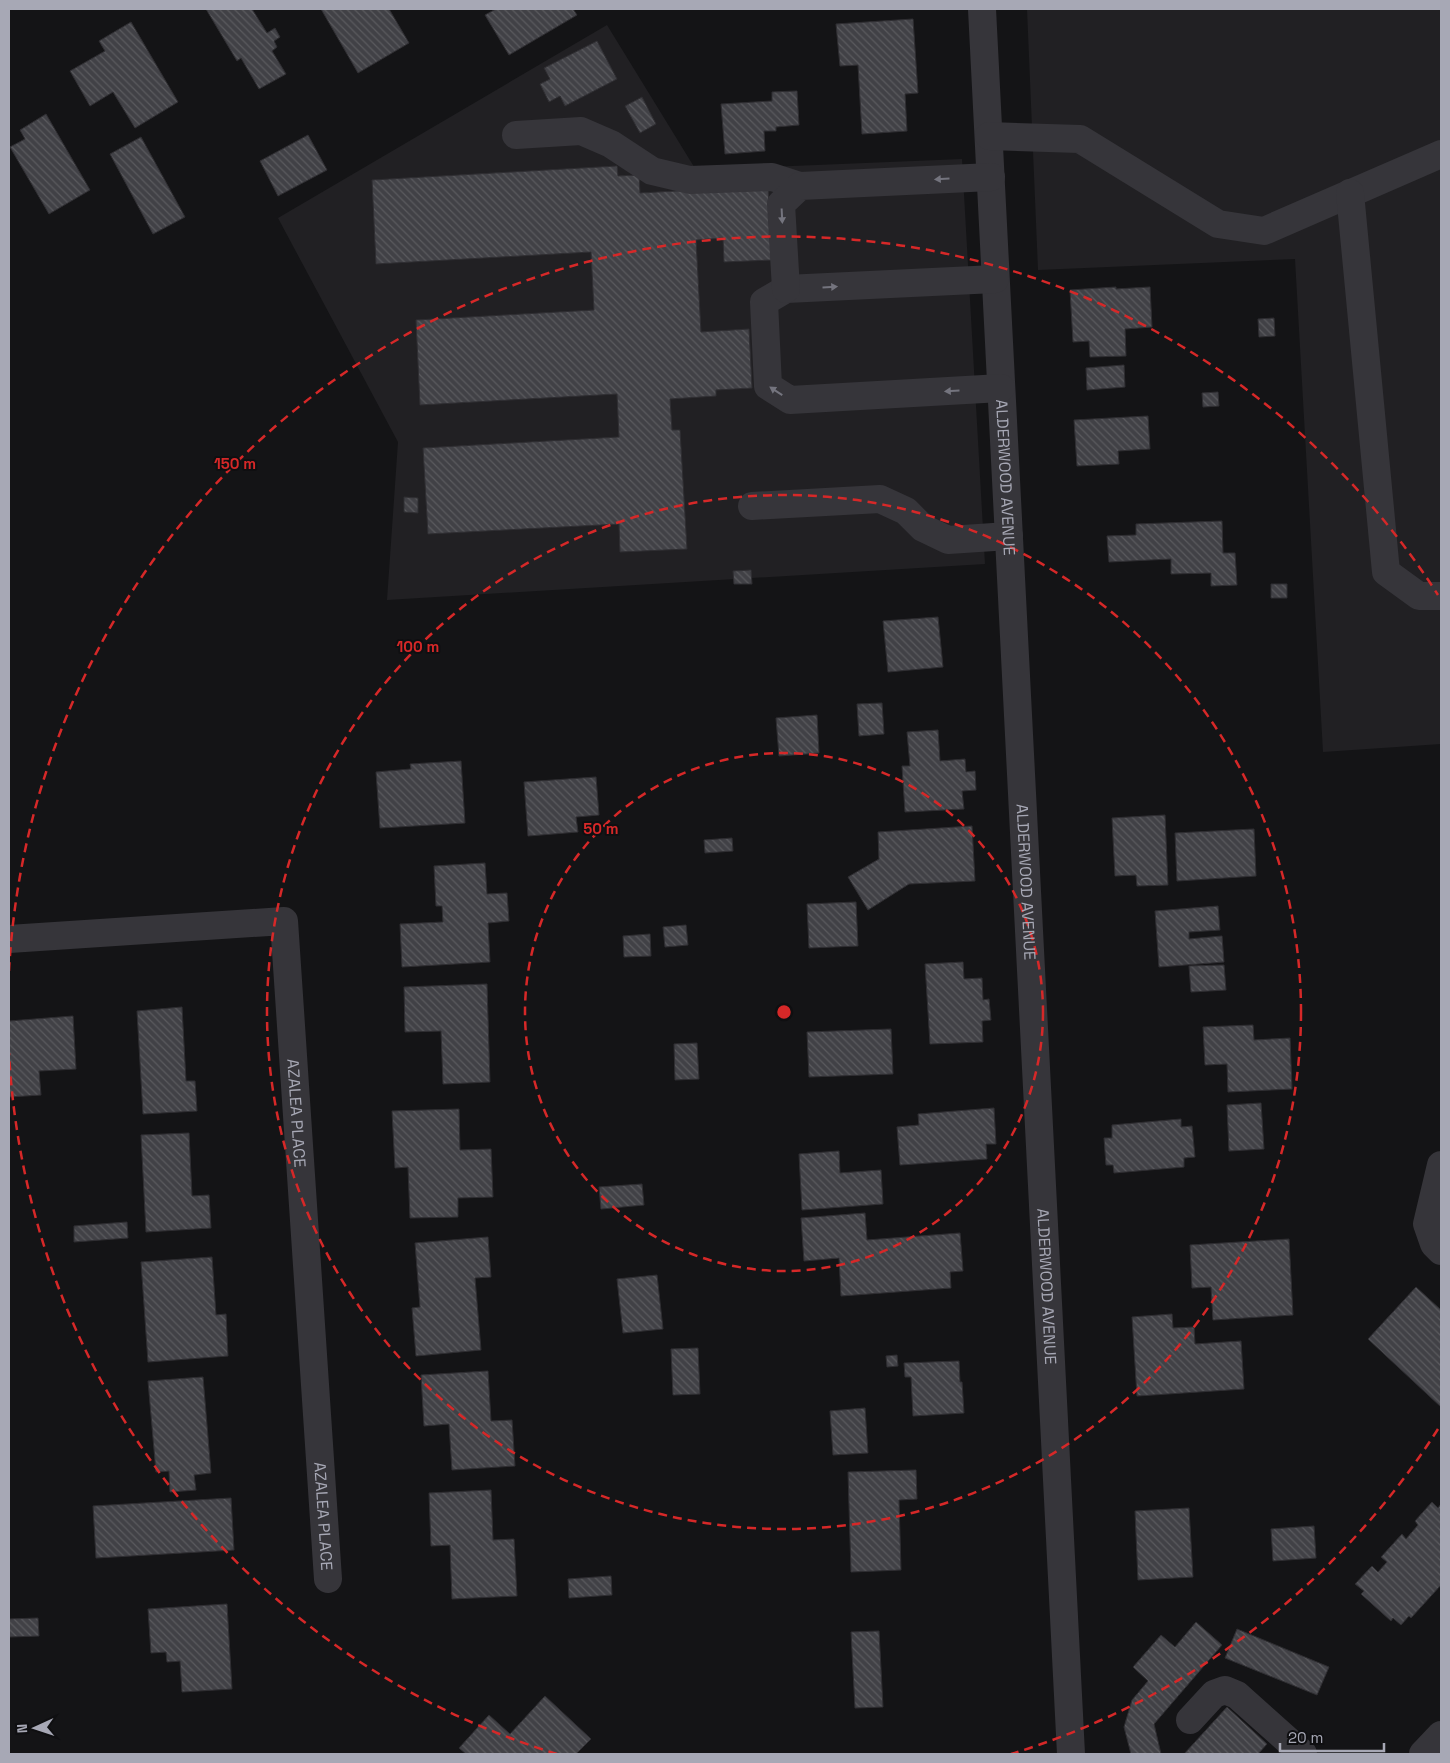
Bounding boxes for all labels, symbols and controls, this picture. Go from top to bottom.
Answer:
one-way arrow [934,176,950,184]
one-way arrow [778,208,786,224]
one-way arrow [822,283,838,291]
one-way arrow [769,386,782,396]
one-way arrow [944,388,960,396]
street label: ALDERWOOD AVENUE [991,399,1020,556]
text: 150 m [214,454,256,473]
text: 100 m [397,637,439,656]
street label: ALDERWOOD AVENUE [1012,803,1041,961]
text: 50 m [583,819,619,838]
centre of rings [775,1003,793,1021]
street label: AZALEA PLACE [283,1058,311,1168]
street label: ALDERWOOD AVENUE [1033,1208,1062,1365]
street label: AZALEA PLACE [310,1461,338,1571]
north arrow [10,1703,60,1753]
scale bar [1280,1720,1384,1752]
text: N [13,1724,31,1734]
text: 20 m [1288,1728,1323,1747]

